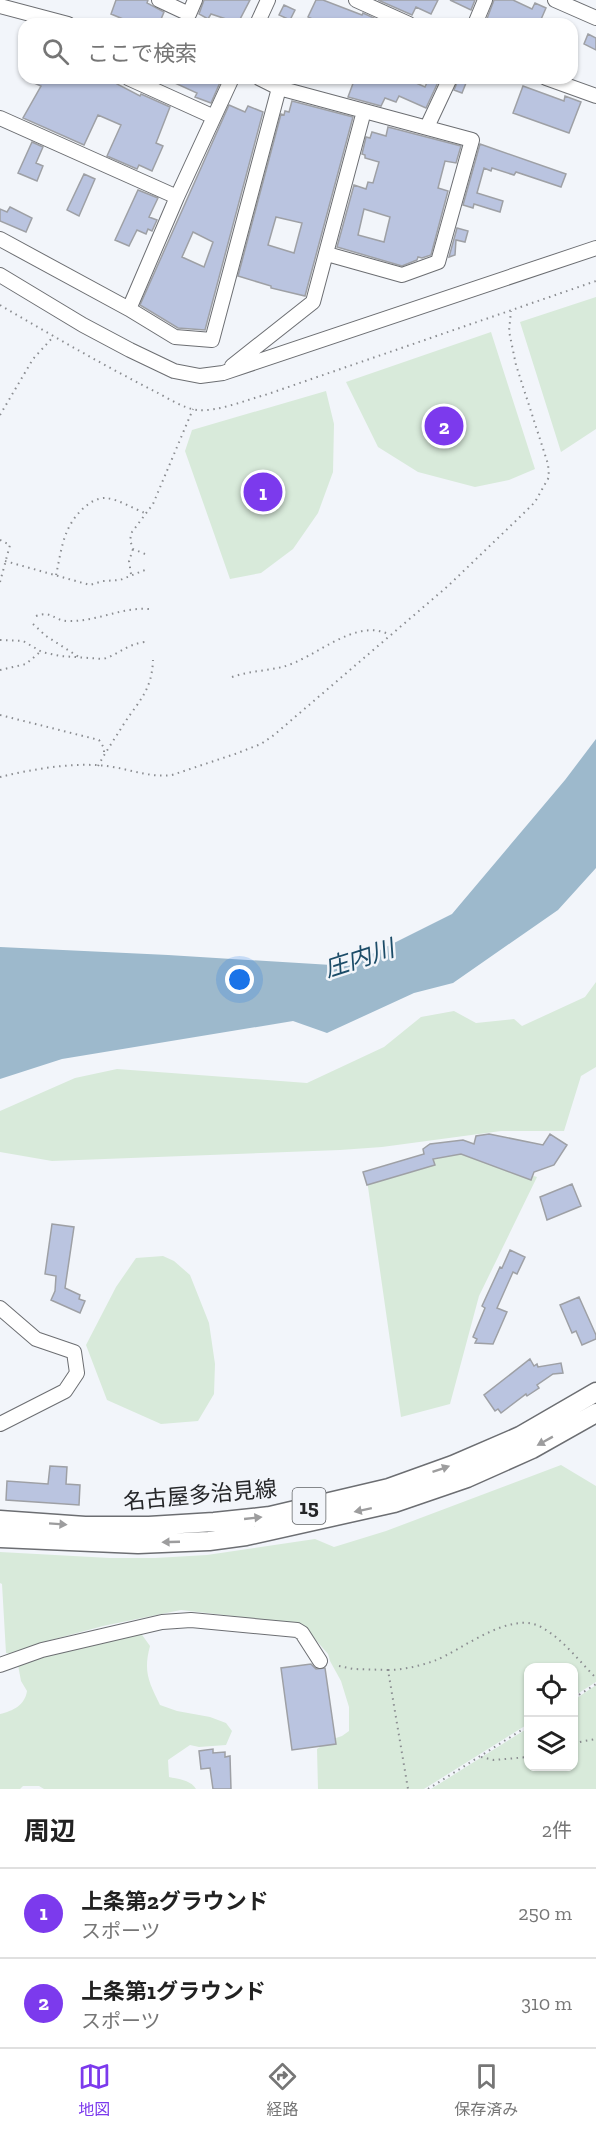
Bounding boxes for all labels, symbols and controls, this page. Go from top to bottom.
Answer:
search box [18,18,578,84]
icon: search [39,35,72,68]
text: ここで検索 [87,40,197,67]
pin: 2 [424,404,464,448]
pin: 1 [244,470,282,514]
water label: 庄内川 [320,932,401,983]
your location [225,965,254,994]
one-way arrow [537,1436,553,1447]
one-way arrow [432,1464,450,1474]
street label: 名古屋多治見線 [122,1475,278,1515]
road number: 15 [292,1488,326,1524]
one-way arrow [353,1506,372,1515]
one-way arrow [243,1513,262,1522]
one-way arrow [49,1519,68,1528]
one-way arrow [162,1538,181,1547]
map controls [524,1663,578,1771]
button: locate [524,1663,578,1717]
button: layers [524,1717,578,1771]
text: 周辺 [24,1815,76,1847]
text: 2件 [542,1818,572,1842]
text: 上条第2グラウンド [81,1888,269,1915]
text: 1 [39,1901,48,1925]
text: 250 m [518,1901,572,1925]
text: スポーツ [81,1919,161,1943]
text: 上条第1グラウンド [81,1978,266,2005]
text: 2 [38,1991,49,2015]
text: 310 m [521,1991,572,2015]
text: スポーツ [81,2009,161,2033]
tab: 地図 [78,2060,111,2120]
tab: 経路 [266,2060,299,2120]
tab: 保存済み [454,2060,518,2120]

